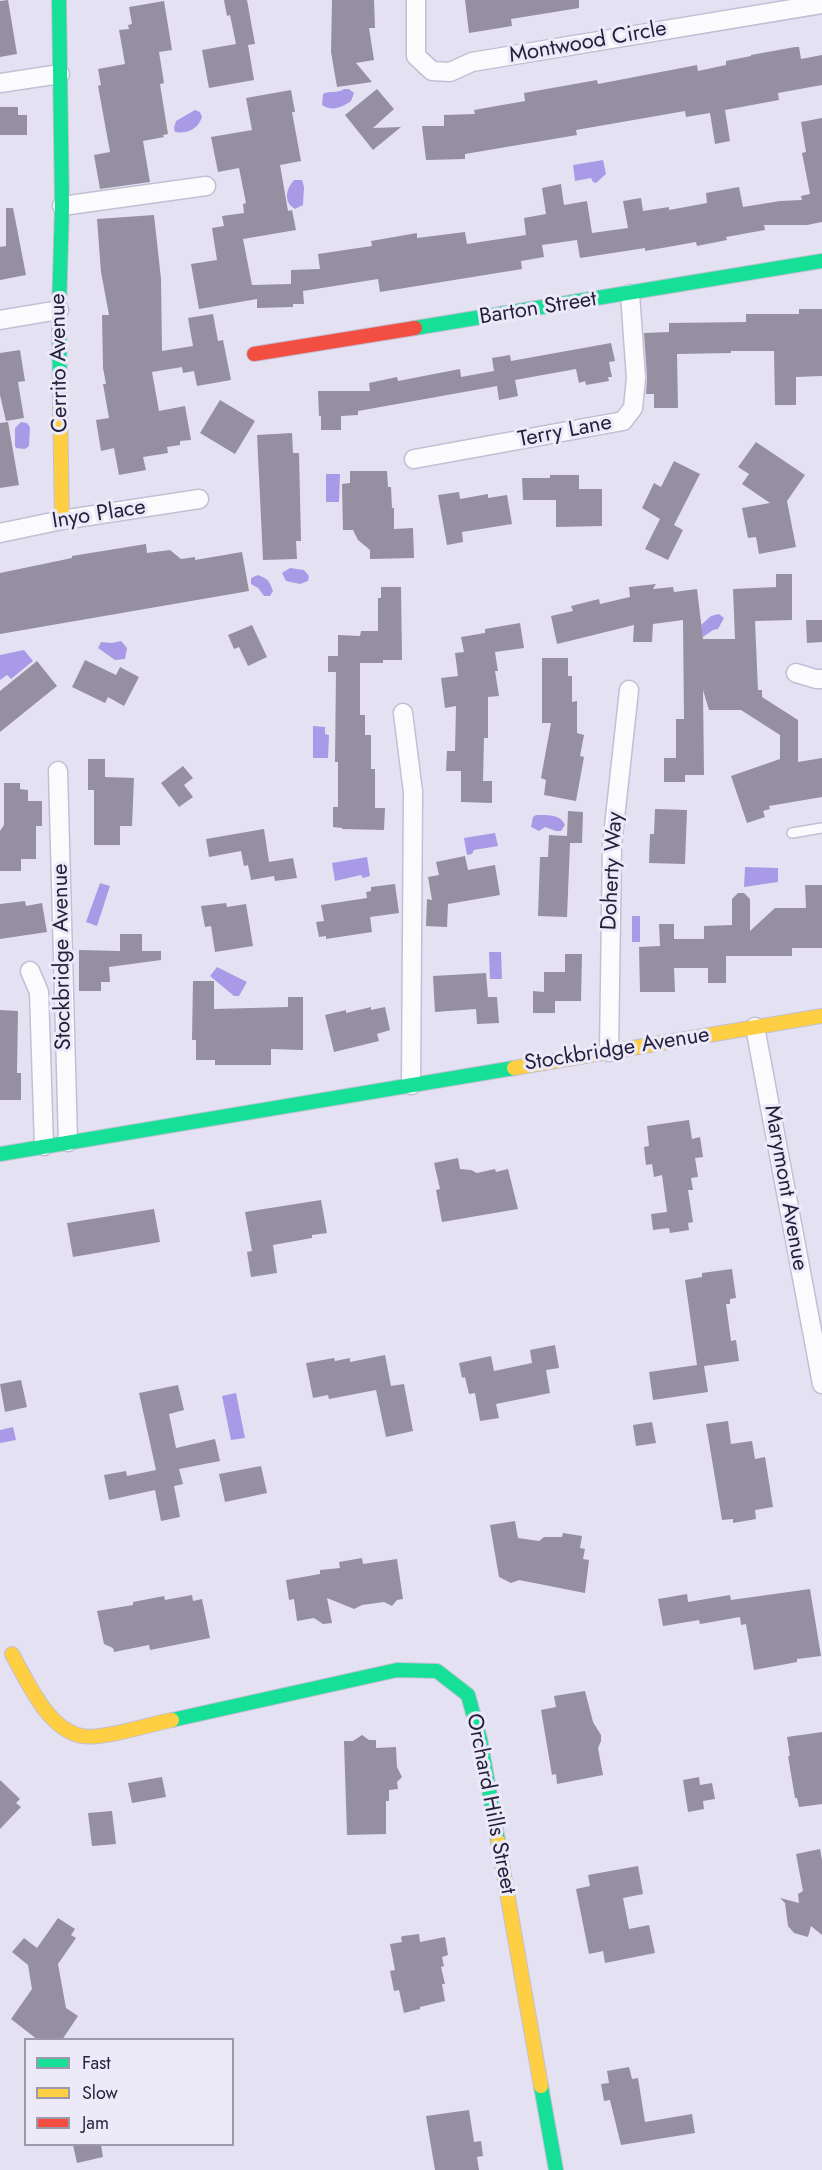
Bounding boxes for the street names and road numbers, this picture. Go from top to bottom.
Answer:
street label: Montwood Circle [507,16,669,70]
street label: Barton Street [477,287,599,331]
street label: Cerrito Avenue [46,293,74,433]
street label: Terry Lane [516,410,614,454]
street label: Inyo Place [50,495,148,535]
street label: Doherty Way [597,811,629,931]
street label: Stockbridge Avenue [48,863,78,1051]
street label: Stockbridge Avenue [523,1022,711,1078]
street label: Marymont Avenue [757,1103,813,1273]
street label: Orchard Hills Street [460,1711,520,1897]

